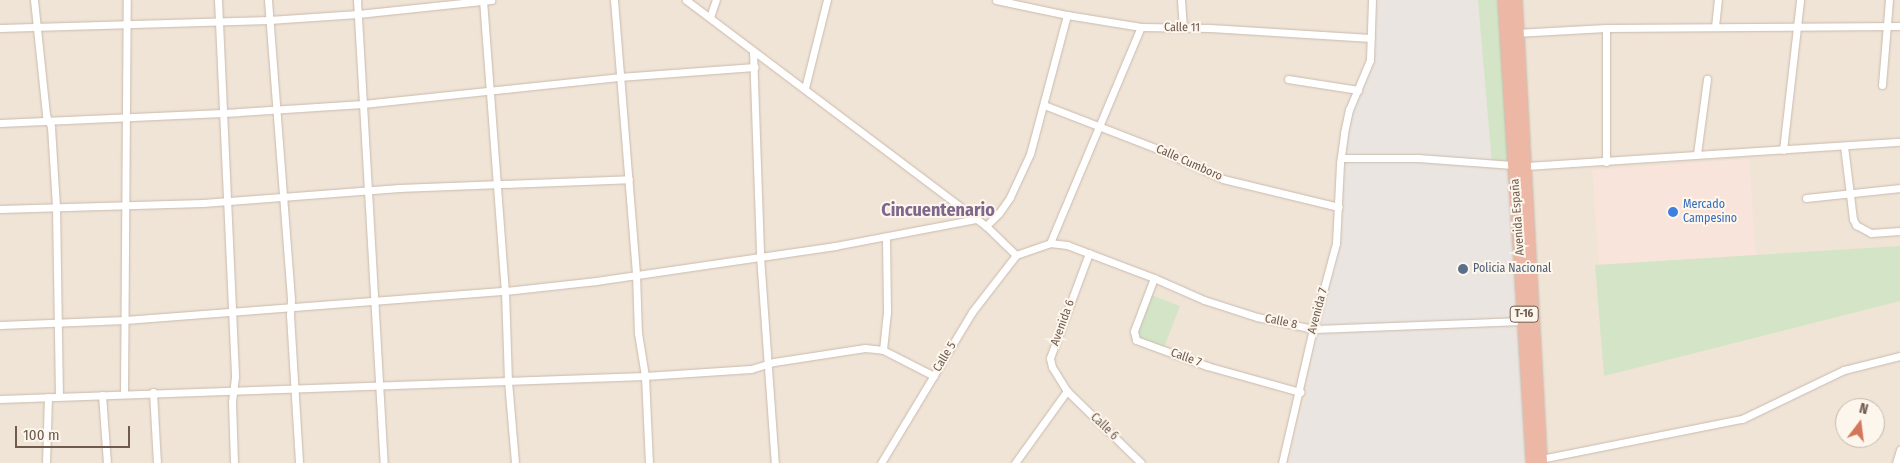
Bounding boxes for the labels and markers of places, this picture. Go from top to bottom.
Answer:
place label: Mercado Campesino [1683,198,1737,226]
marker: Mercado Campesino [1667,206,1679,218]
place label: Policia Nacional [1473,262,1551,276]
marker: Policia Nacional [1457,263,1469,275]

